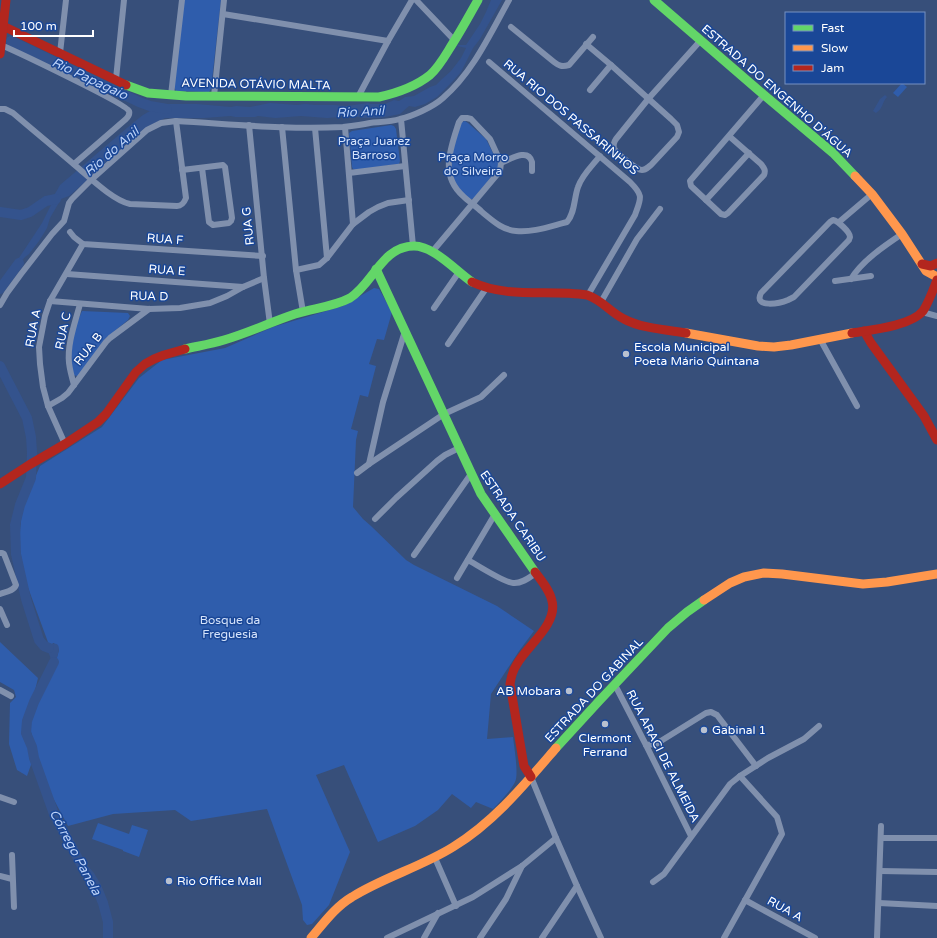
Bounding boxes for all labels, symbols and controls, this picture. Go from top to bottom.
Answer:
scale bar [14,12,93,38]
legend [785,12,925,84]
text: 100 m [20,19,57,33]
text: Fast [821,21,845,35]
street label: ESTRADA DO ENGENHO D'ÁGUA [699,22,855,160]
text: Slow [821,41,848,55]
water label: Rio Papagaio [49,54,131,104]
street label: RUA RIO DOS PASSARINHOS [501,56,641,178]
text: Jam [821,61,844,75]
street label: AVENIDA OTÁVIO MALTA [181,76,331,92]
water label: Rio Anil [336,103,386,121]
water label: Rio do Anil [81,122,144,180]
park label: Praça Juarez Barroso [338,134,410,162]
park label: Praça Morro do Silveira [438,150,508,178]
street label: RUA G [239,206,257,246]
street label: RUA F [146,231,184,247]
street label: RUA E [148,262,186,278]
street label: RUA D [130,289,168,303]
street label: RUA A [22,308,44,348]
street label: RUA C [52,311,74,351]
street label: RUA B [71,330,105,368]
place label: Escola Municipal Poeta Mário Quintana [634,340,759,368]
marker: Escola Municipal Poeta Mário Quintana [621,349,631,359]
street label: ESTRADA CARIBU [477,468,549,564]
park label: Bosque da Freguesia [200,613,260,641]
street label: ESTRADA DO GABINAL [542,635,646,745]
place label: AB Mobara [496,684,561,698]
marker: AB Mobara [564,686,574,696]
street label: RUA ARACI DE ALMEIDA [623,687,703,825]
marker: Clermont Ferrand [600,719,610,729]
place label: Gabinal 1 [712,723,766,737]
marker: Gabinal 1 [699,725,709,735]
place label: Clermont Ferrand [579,731,632,759]
water label: Córrego Panela [46,807,105,899]
place label: Rio Office Mall [177,874,262,888]
marker: Rio Office Mall [164,876,174,886]
street label: RUA A [765,894,805,924]

